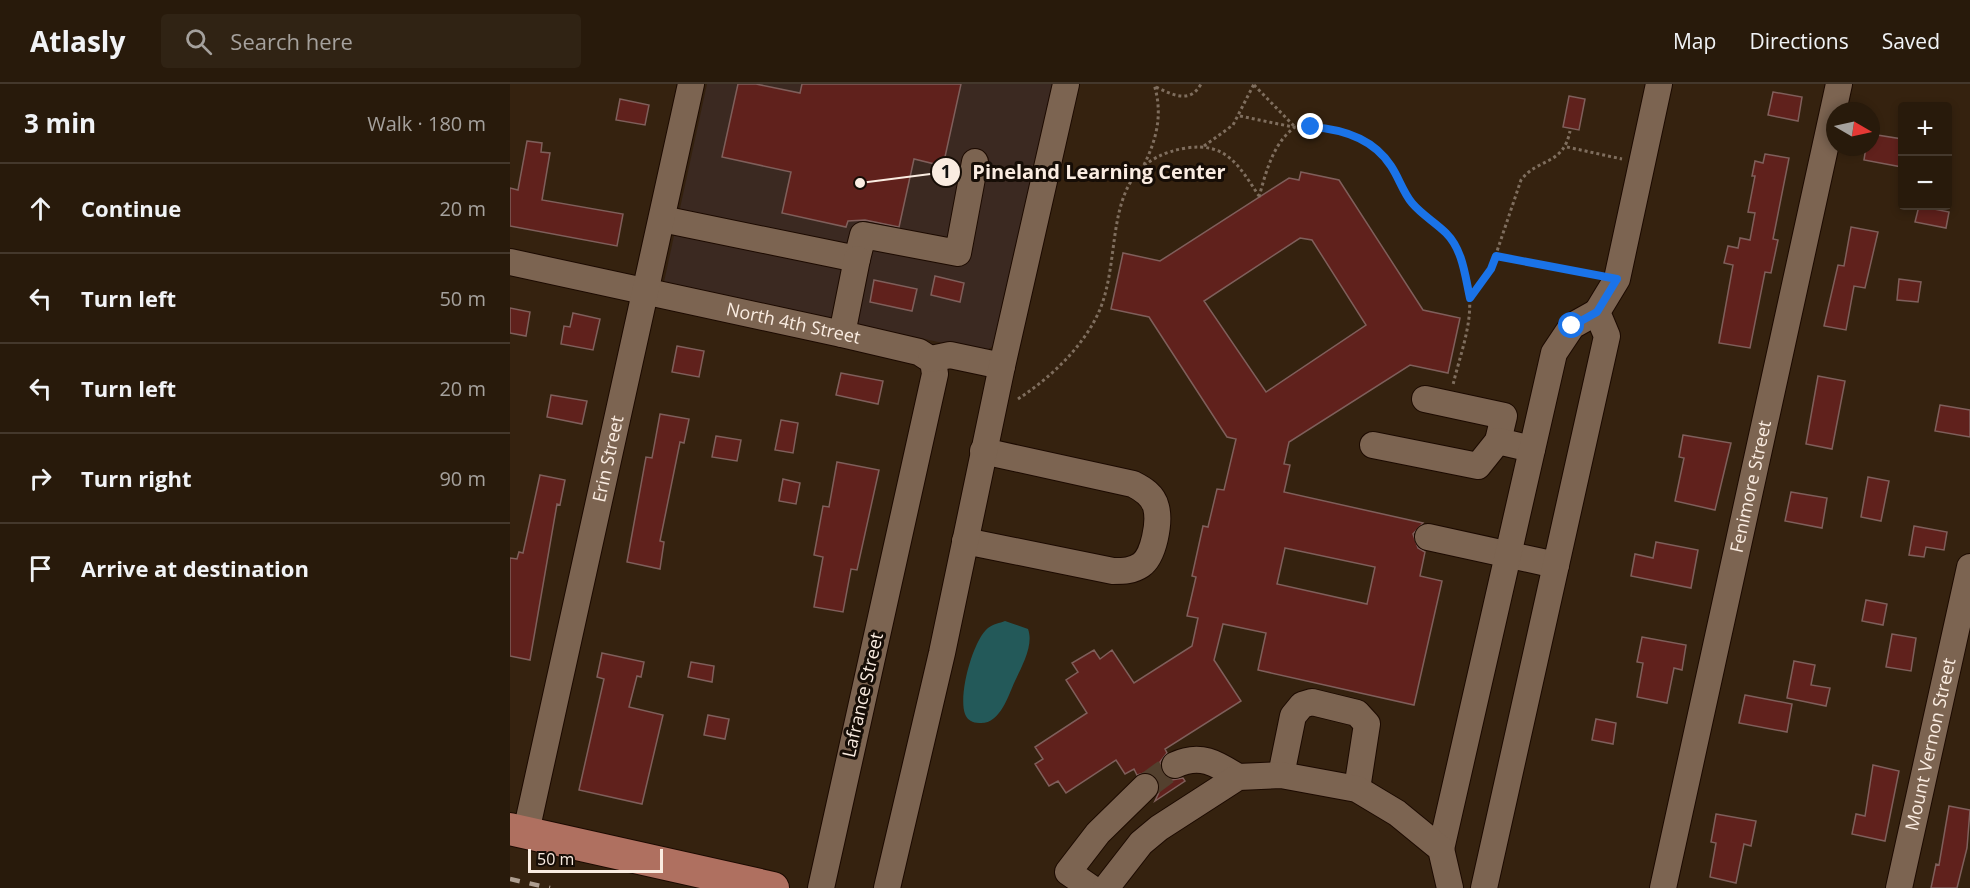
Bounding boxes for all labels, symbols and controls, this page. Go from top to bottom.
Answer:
search box [161,14,581,68]
text: Atlasly [30,22,125,60]
icon: search [182,25,215,58]
text: Search here [230,26,353,56]
text: Map [1673,27,1716,55]
text: Directions [1749,27,1849,55]
text: Saved [1882,27,1940,55]
north arrow [1826,102,1880,156]
map controls [1898,102,1952,210]
button: + [1898,102,1952,156]
text: 3 min [24,105,96,141]
text: Walk · 180 m [367,110,486,137]
route end [1297,113,1323,139]
callout: Pineland Learning Center [931,153,1238,191]
button: − [1898,156,1952,210]
text: Pineland Learning Center [972,158,1226,185]
text: 1 [941,159,951,183]
icon: ahead [24,192,57,225]
text: Continue [81,193,181,223]
text: 20 m [439,195,486,222]
icon: left [24,282,57,315]
text: Turn left [81,283,176,313]
text: 50 m [439,285,486,312]
street label: North 4th Street [724,296,863,349]
route start [1558,312,1584,338]
icon: left [24,372,57,405]
text: Turn left [81,373,176,403]
text: 20 m [439,375,486,402]
street label: Erin Street [586,413,629,504]
street label: Fenimore Street [1724,418,1776,555]
icon: right [24,462,57,495]
text: Turn right [81,463,192,493]
text: 90 m [439,465,486,492]
icon: arrive [24,552,57,585]
text: Arrive at destination [81,553,309,583]
street label: Lafrance Street [836,630,888,760]
street label: Mount Vernon Street [1899,656,1961,833]
scale bar [528,846,663,874]
text: 50 m [537,848,574,870]

